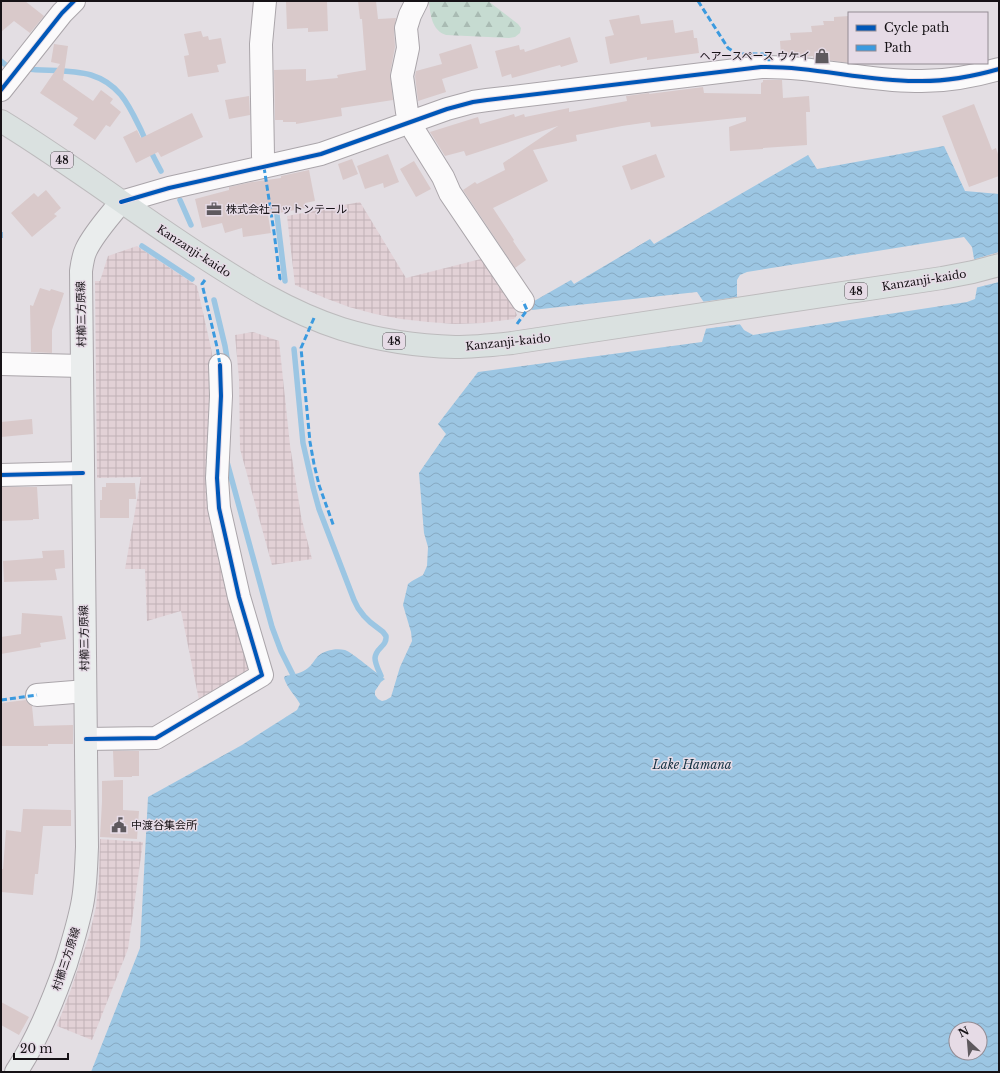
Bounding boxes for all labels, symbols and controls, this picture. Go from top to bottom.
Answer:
legend [848,12,988,64]
text: Cycle path [884,20,949,35]
text: Path [884,40,912,55]
shop icon: ヘアースペース ウケイ [813,47,831,65]
place label: ヘアースペース ウケイ [700,49,810,63]
road number: 48 [51,152,73,168]
office icon: 株式会社コットンテール [205,200,223,218]
place label: 株式会社コットンテール [226,202,347,216]
street label: Kanzanji-kaido [154,222,234,280]
street label: Kanzanji-kaido [881,266,967,294]
street label: 村櫛三方原線 [73,281,89,347]
road number: 48 [845,283,867,299]
street label: Kanzanji-kaido [465,331,551,353]
road number: 48 [383,333,405,349]
street label: 村櫛三方原線 [76,605,92,671]
water label: Lake Hamana [651,757,732,772]
public building icon: 中渡谷集会所 [110,816,128,834]
place label: 中渡谷集会所 [131,818,198,832]
street label: 村櫛三方原線 [49,925,83,993]
north arrow [948,1021,988,1061]
text: N [956,1023,972,1041]
scale bar [14,1035,68,1061]
text: 20 m [20,1041,52,1056]

